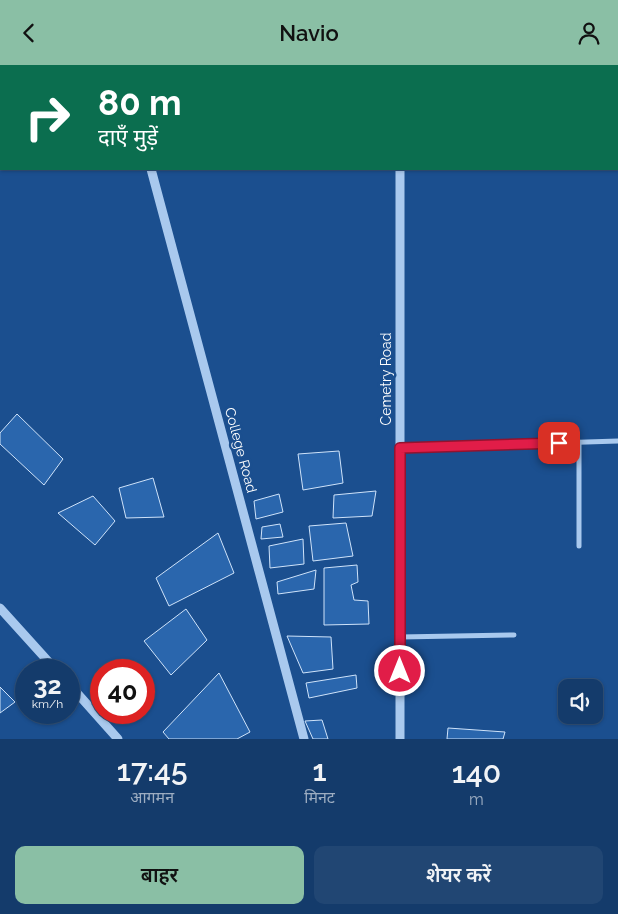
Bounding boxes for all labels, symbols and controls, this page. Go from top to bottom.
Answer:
icon: back [15,19,43,47]
icon: person [575,19,603,47]
text: Navio [279,20,339,46]
text: 80 m [98,82,182,123]
icon: right [15,85,80,150]
text: दाएँ मुड़ें [98,124,158,150]
street label: Cemetry Road [378,333,394,425]
street label: College Road [222,406,260,494]
pin [538,422,580,464]
icon: arrive [545,429,573,457]
position arrow [373,644,425,696]
speed limit sign: 40 [90,659,155,724]
text: 32 [33,670,62,700]
map controls [558,679,603,724]
button: sound [558,679,603,724]
text: km/h [32,697,63,711]
text: 17:45 [117,753,188,788]
text: 1 [313,753,327,788]
text: 140 [452,755,501,790]
text: आगमन [130,788,174,807]
text: मिनट [304,788,335,807]
text: m [469,790,484,809]
button: बाहर [15,846,304,904]
button: शेयर करें [314,846,603,904]

